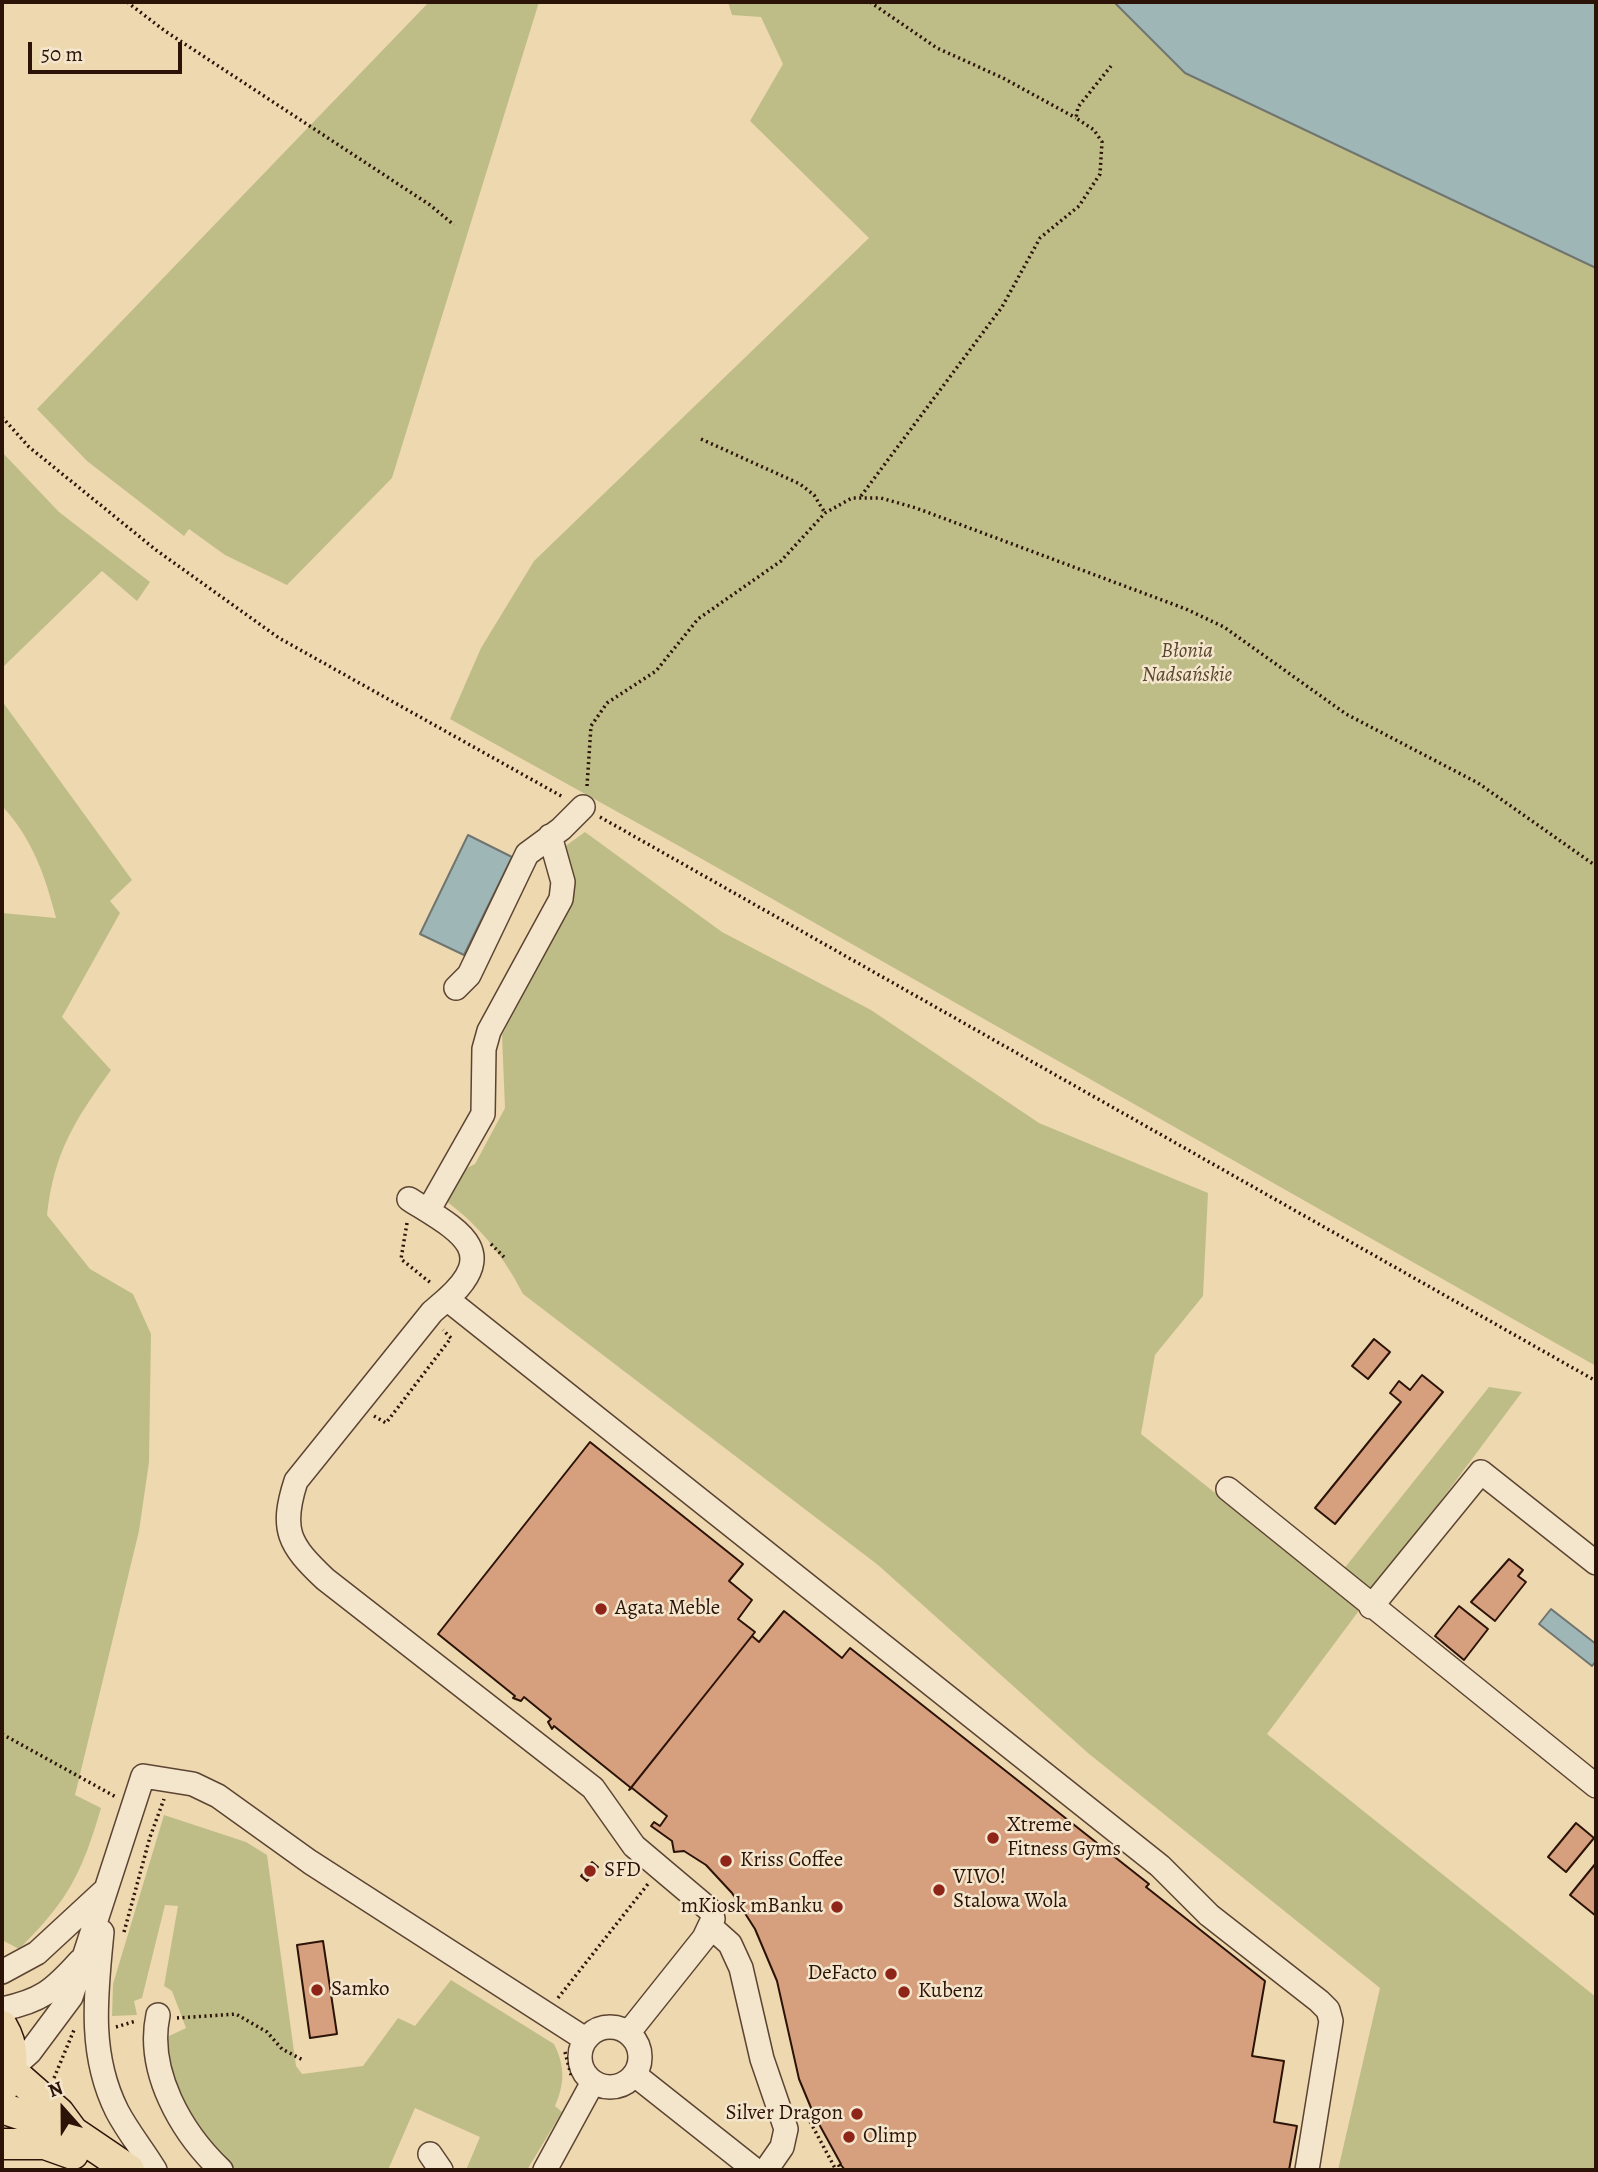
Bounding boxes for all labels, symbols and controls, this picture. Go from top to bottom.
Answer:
scale bar [32,28,186,72]
text: 50 m [41,40,83,68]
park label: Błonia Nadsańskie [1142,639,1232,689]
place label: Agata Meble [615,1596,720,1622]
marker: Agata Meble [593,1601,609,1617]
place label: Xtreme Fitness Gyms [1007,1813,1121,1863]
marker: Xtreme Fitness Gyms [985,1830,1001,1846]
place label: Kriss Coffee [740,1848,843,1874]
marker: Kriss Coffee [718,1853,734,1869]
place label: SFD [604,1858,641,1884]
marker: SFD [582,1863,598,1879]
place label: VIVO! Stalowa Wola [953,1865,1068,1915]
marker: VIVO! Stalowa Wola [931,1882,947,1898]
place label: mKiosk mBanku [681,1894,823,1920]
marker: mKiosk mBanku [829,1899,845,1915]
place label: DeFacto [808,1961,877,1987]
marker: DeFacto [883,1966,899,1982]
place label: Samko [331,1977,389,2003]
place label: Kubenz [918,1979,983,2005]
marker: Samko [309,1982,325,1998]
marker: Kubenz [896,1984,912,2000]
north arrow [28,2074,98,2144]
text: N [44,2075,67,2104]
place label: Silver Dragon [726,2101,843,2127]
marker: Silver Dragon [849,2106,865,2122]
place label: Olimp [863,2124,917,2150]
marker: Olimp [841,2129,857,2145]

